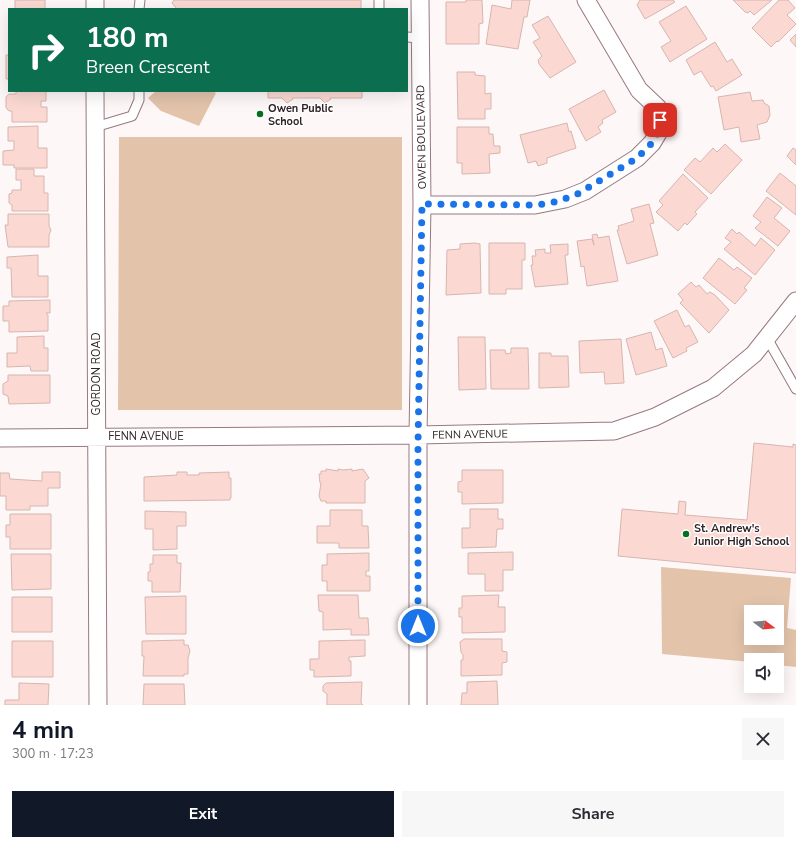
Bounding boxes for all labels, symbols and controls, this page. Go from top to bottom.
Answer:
text: 180 m [86,19,169,57]
icon: right [20,24,72,76]
text: Breen Crescent [86,55,209,79]
street label: OWEN BOULEVARD [413,85,430,189]
place label: Owen Public School [268,101,334,129]
pin [643,103,677,137]
marker: Owen Public School [255,109,265,119]
icon: arrive [649,109,671,131]
street label: GORDON ROAD [89,332,104,416]
street label: FENN AVENUE [432,426,508,443]
street label: FENN AVENUE [108,429,184,444]
place label: St. Andrew's Junior High School [693,521,790,549]
marker: St. Andrew's Junior High School [681,529,691,539]
position arrow [397,605,439,647]
north arrow [744,605,784,645]
map controls [744,605,784,693]
button: sound [744,653,784,693]
text: 4 min [12,714,74,746]
button: close [742,718,784,760]
text: 300 m · 17:23 [12,745,94,763]
button: Exit [12,791,394,837]
button: Share [402,791,784,837]

